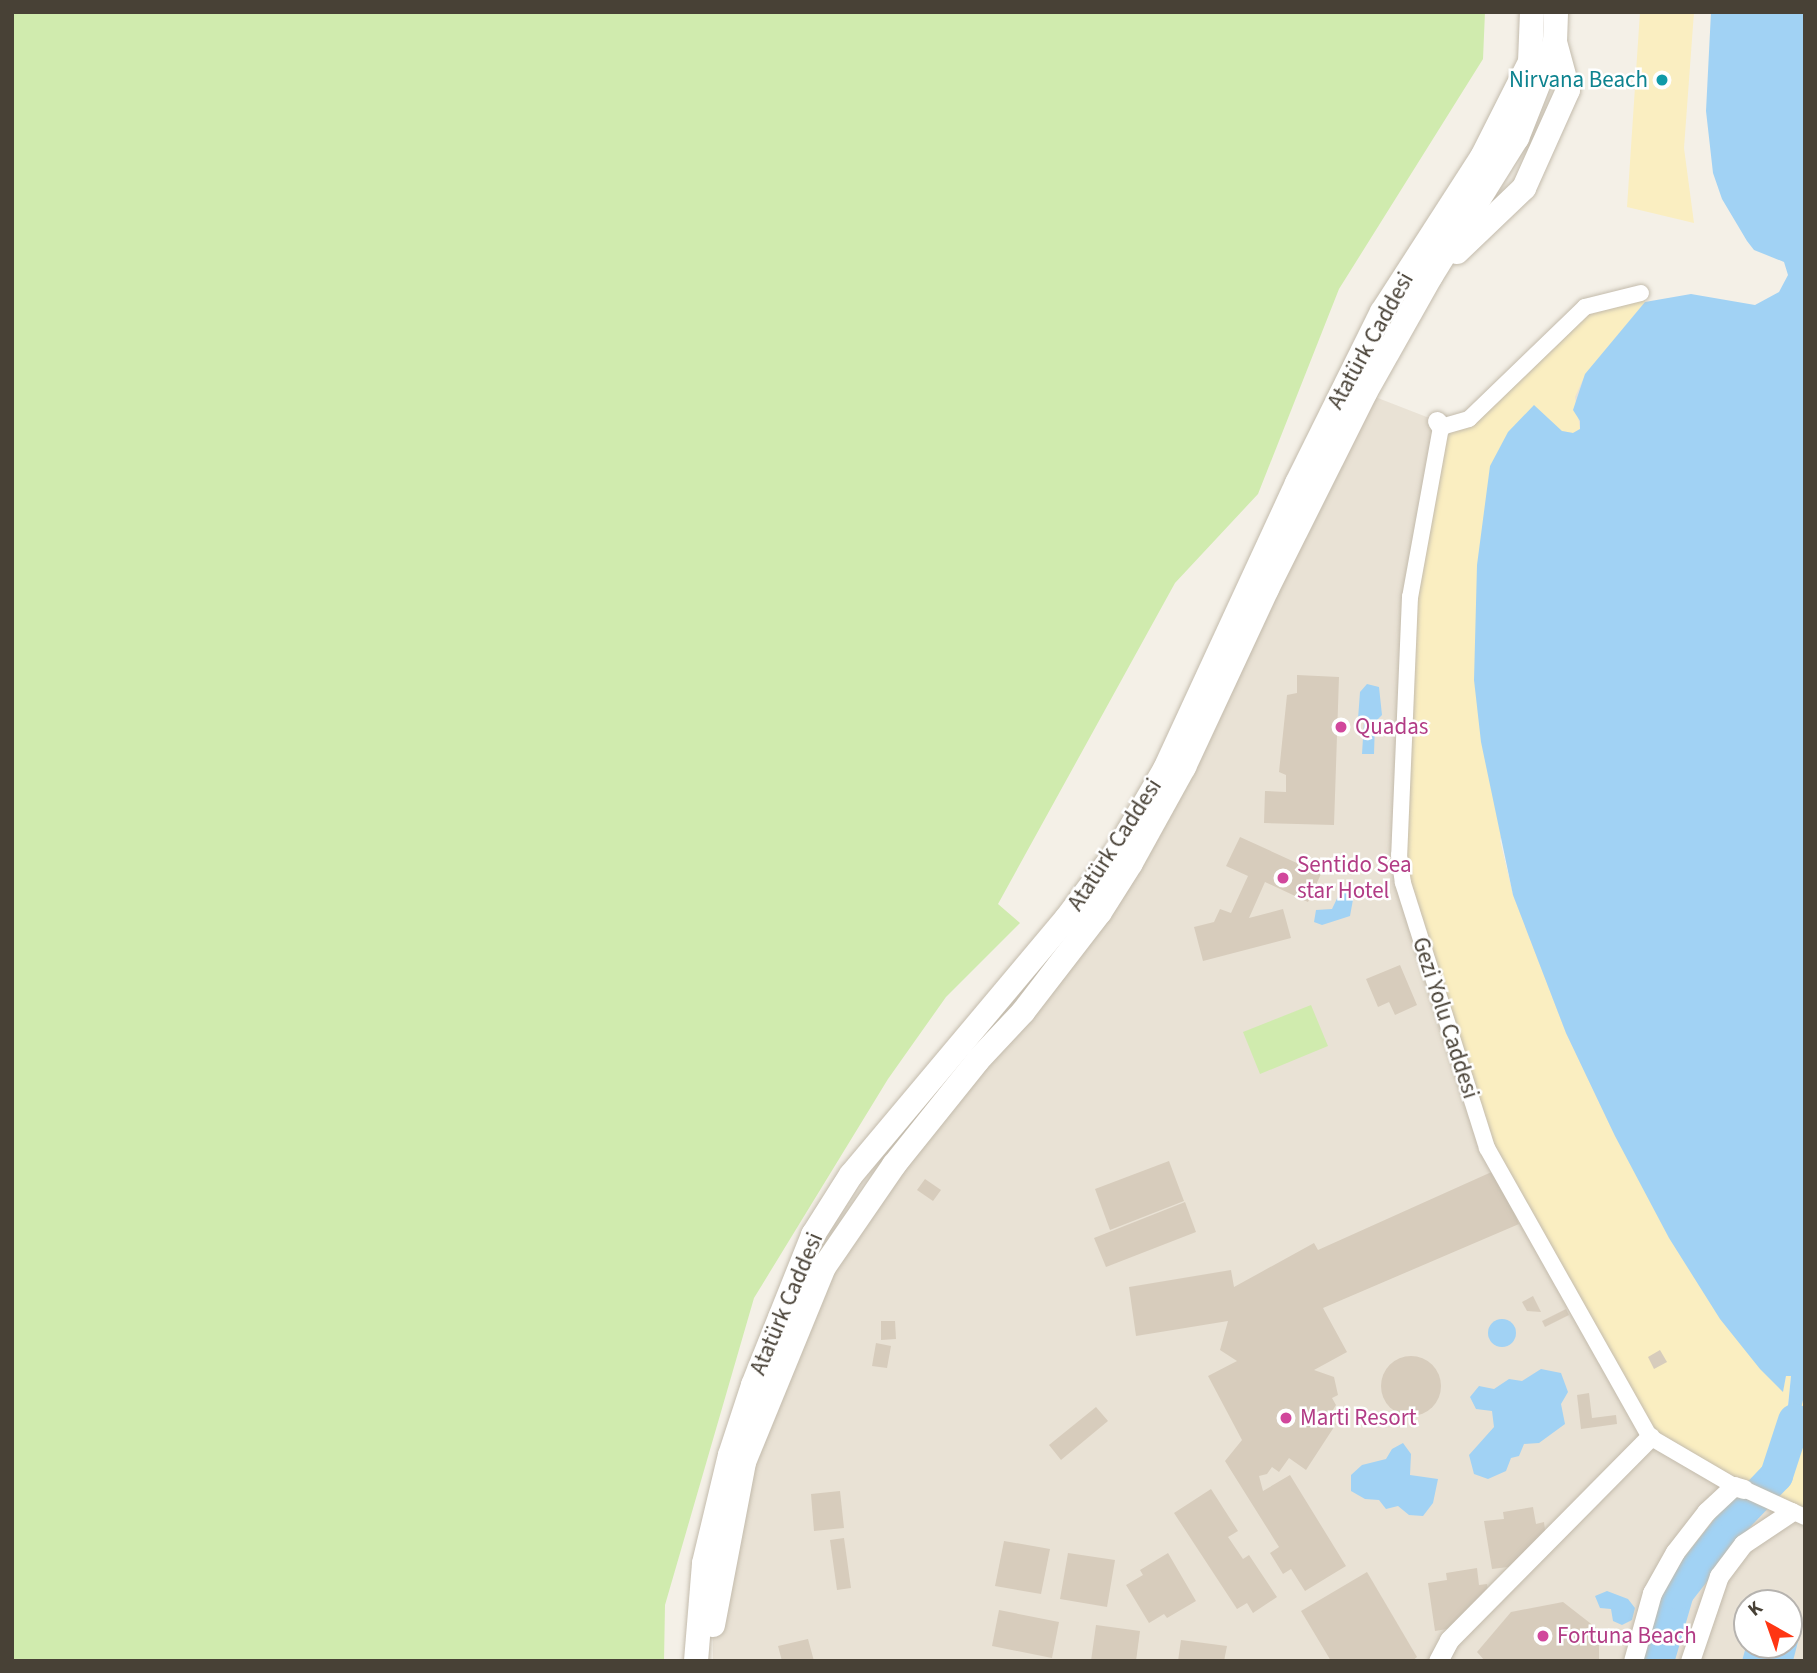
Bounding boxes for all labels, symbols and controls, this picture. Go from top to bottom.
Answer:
place label: Nirvana Beach [1509,66,1648,94]
marker: Nirvana Beach [1654,72,1670,88]
street label: Atatürk Caddesi [1322,268,1420,414]
place label: Quadas [1355,713,1428,741]
marker: Quadas [1333,719,1349,735]
street label: Atatürk Caddesi [1062,774,1168,916]
place label: Sentido Sea star Hotel [1297,851,1411,905]
marker: Sentido Sea star Hotel [1275,870,1291,886]
street label: Gezi Yolu Caddesi [1406,934,1484,1102]
street label: Atatürk Caddesi [745,1229,829,1379]
place label: Marti Resort [1300,1404,1416,1432]
marker: Marti Resort [1278,1410,1294,1426]
north arrow [1733,1589,1803,1659]
text: K [1742,1595,1769,1623]
place label: Fortuna Beach [1557,1622,1697,1650]
marker: Fortuna Beach [1535,1628,1551,1644]

